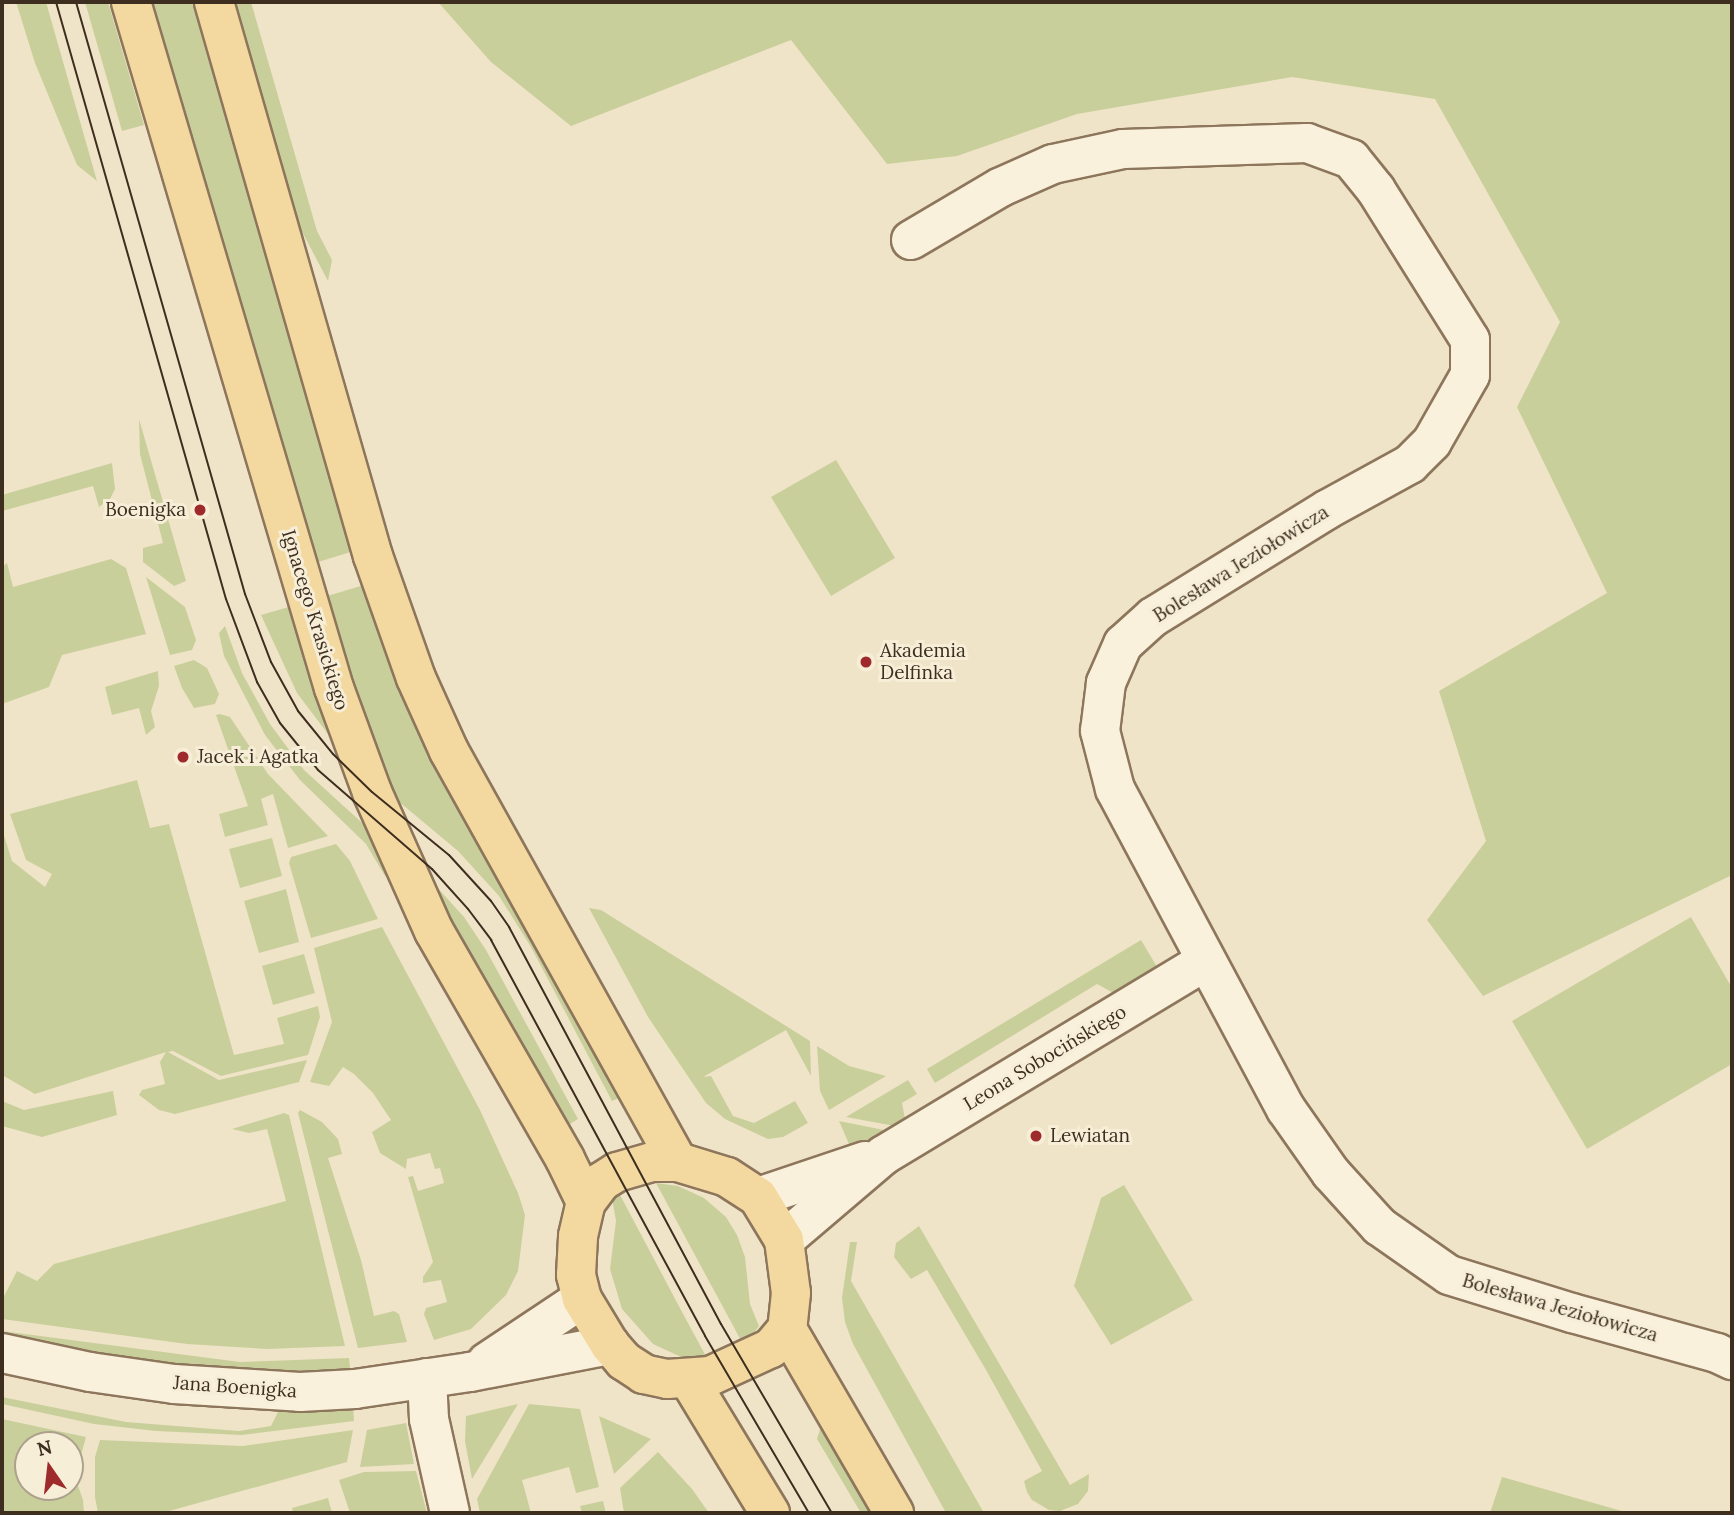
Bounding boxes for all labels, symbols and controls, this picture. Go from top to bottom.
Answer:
place label: Boenigka [105,499,186,521]
street label: Bolesława Jeziołowicza [1149,501,1333,627]
marker: Boenigka [192,502,208,518]
street label: Ignacego Krasickiego [277,527,353,713]
place label: Akademia Delfinka [880,640,966,684]
marker: Akademia Delfinka [858,654,874,670]
place label: Jacek i Agatka [197,746,319,768]
marker: Jacek i Agatka [175,749,191,765]
street label: Leona Sobocińskiego [959,1000,1131,1116]
place label: Lewiatan [1050,1125,1130,1147]
marker: Lewiatan [1028,1128,1044,1144]
street label: Bolesława Jeziołowicza [1460,1269,1660,1347]
street label: Jana Boenigka [172,1371,298,1403]
north arrow [14,1431,84,1501]
text: N [34,1434,54,1461]

